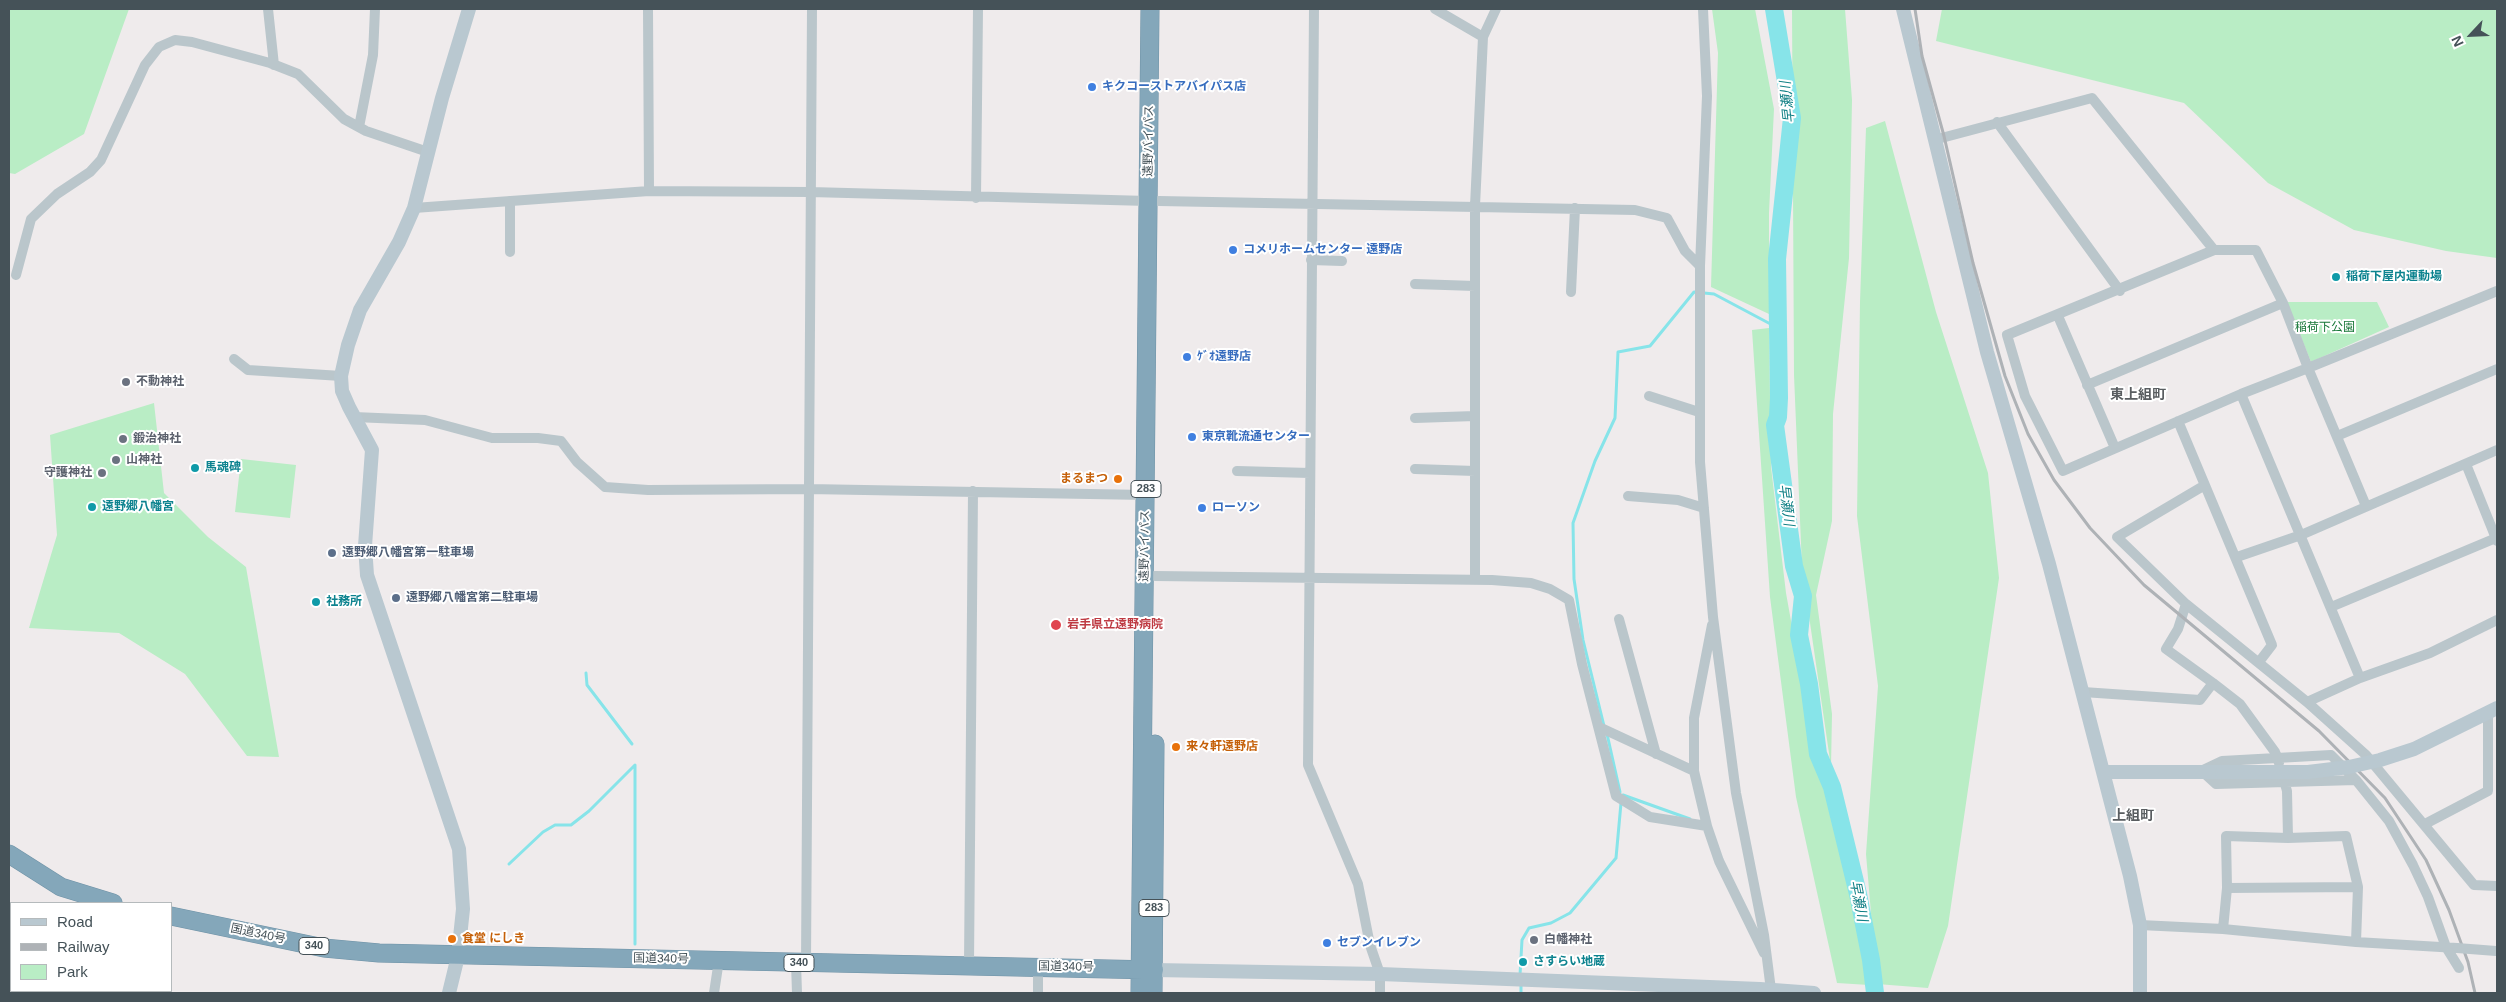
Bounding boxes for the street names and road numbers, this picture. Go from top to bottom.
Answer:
street label: 遠野バイパス [1141,105,1157,177]
road number: 283 [1131,480,1161,498]
street label: 遠野バイパス [1137,510,1153,582]
road number: 283 [1139,900,1169,916]
street label: 国道340号 [229,921,287,947]
road number: 340 [299,938,329,954]
street label: 国道340号 [633,951,689,967]
road number: 340 [784,954,814,971]
street label: 国道340号 [1038,959,1094,975]

